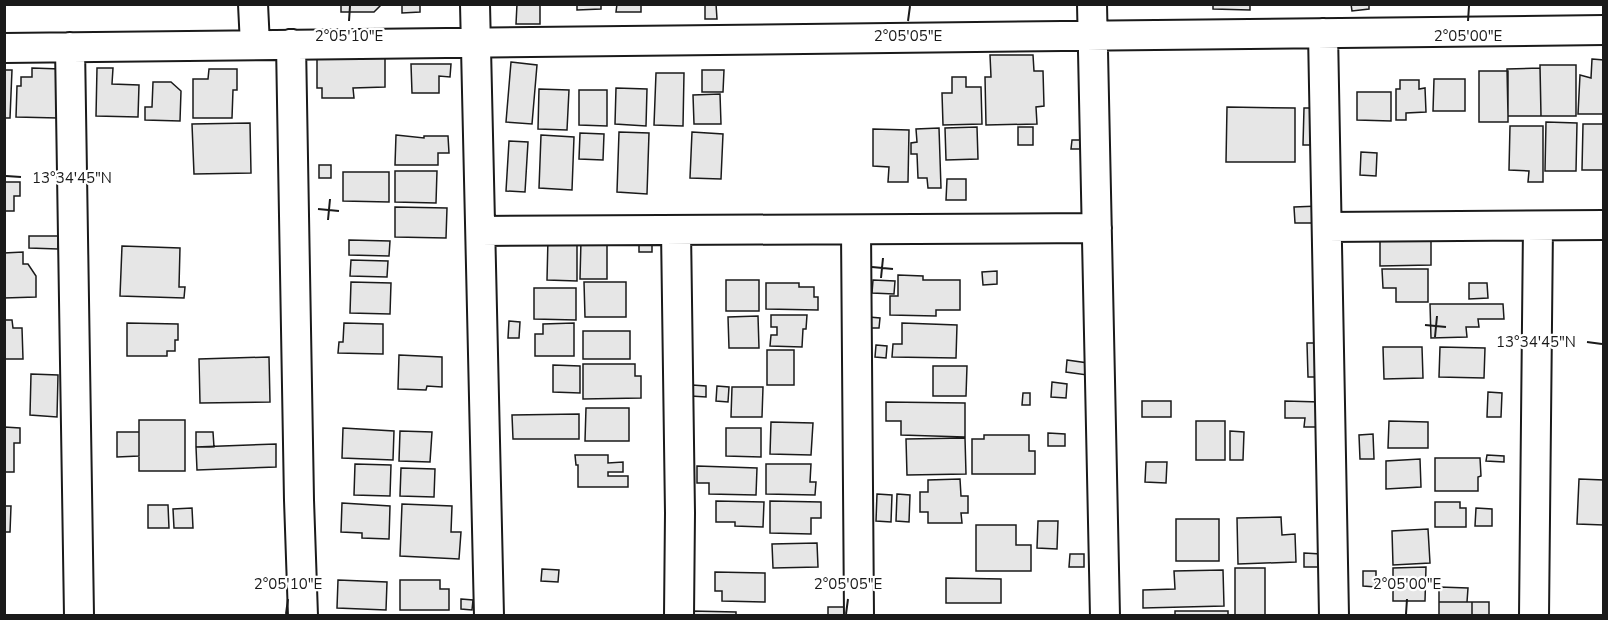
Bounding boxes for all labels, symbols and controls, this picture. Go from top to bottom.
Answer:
text: 2°05'10"E [315,26,383,46]
text: 2°05'05"E [874,26,942,46]
text: 2°05'00"E [1434,26,1502,46]
text: 13°34'45"N [32,168,112,188]
text: 13°34'45"N [1496,332,1576,352]
text: 2°05'10"E [254,574,322,594]
text: 2°05'05"E [814,574,882,594]
text: 2°05'00"E [1373,574,1441,594]

